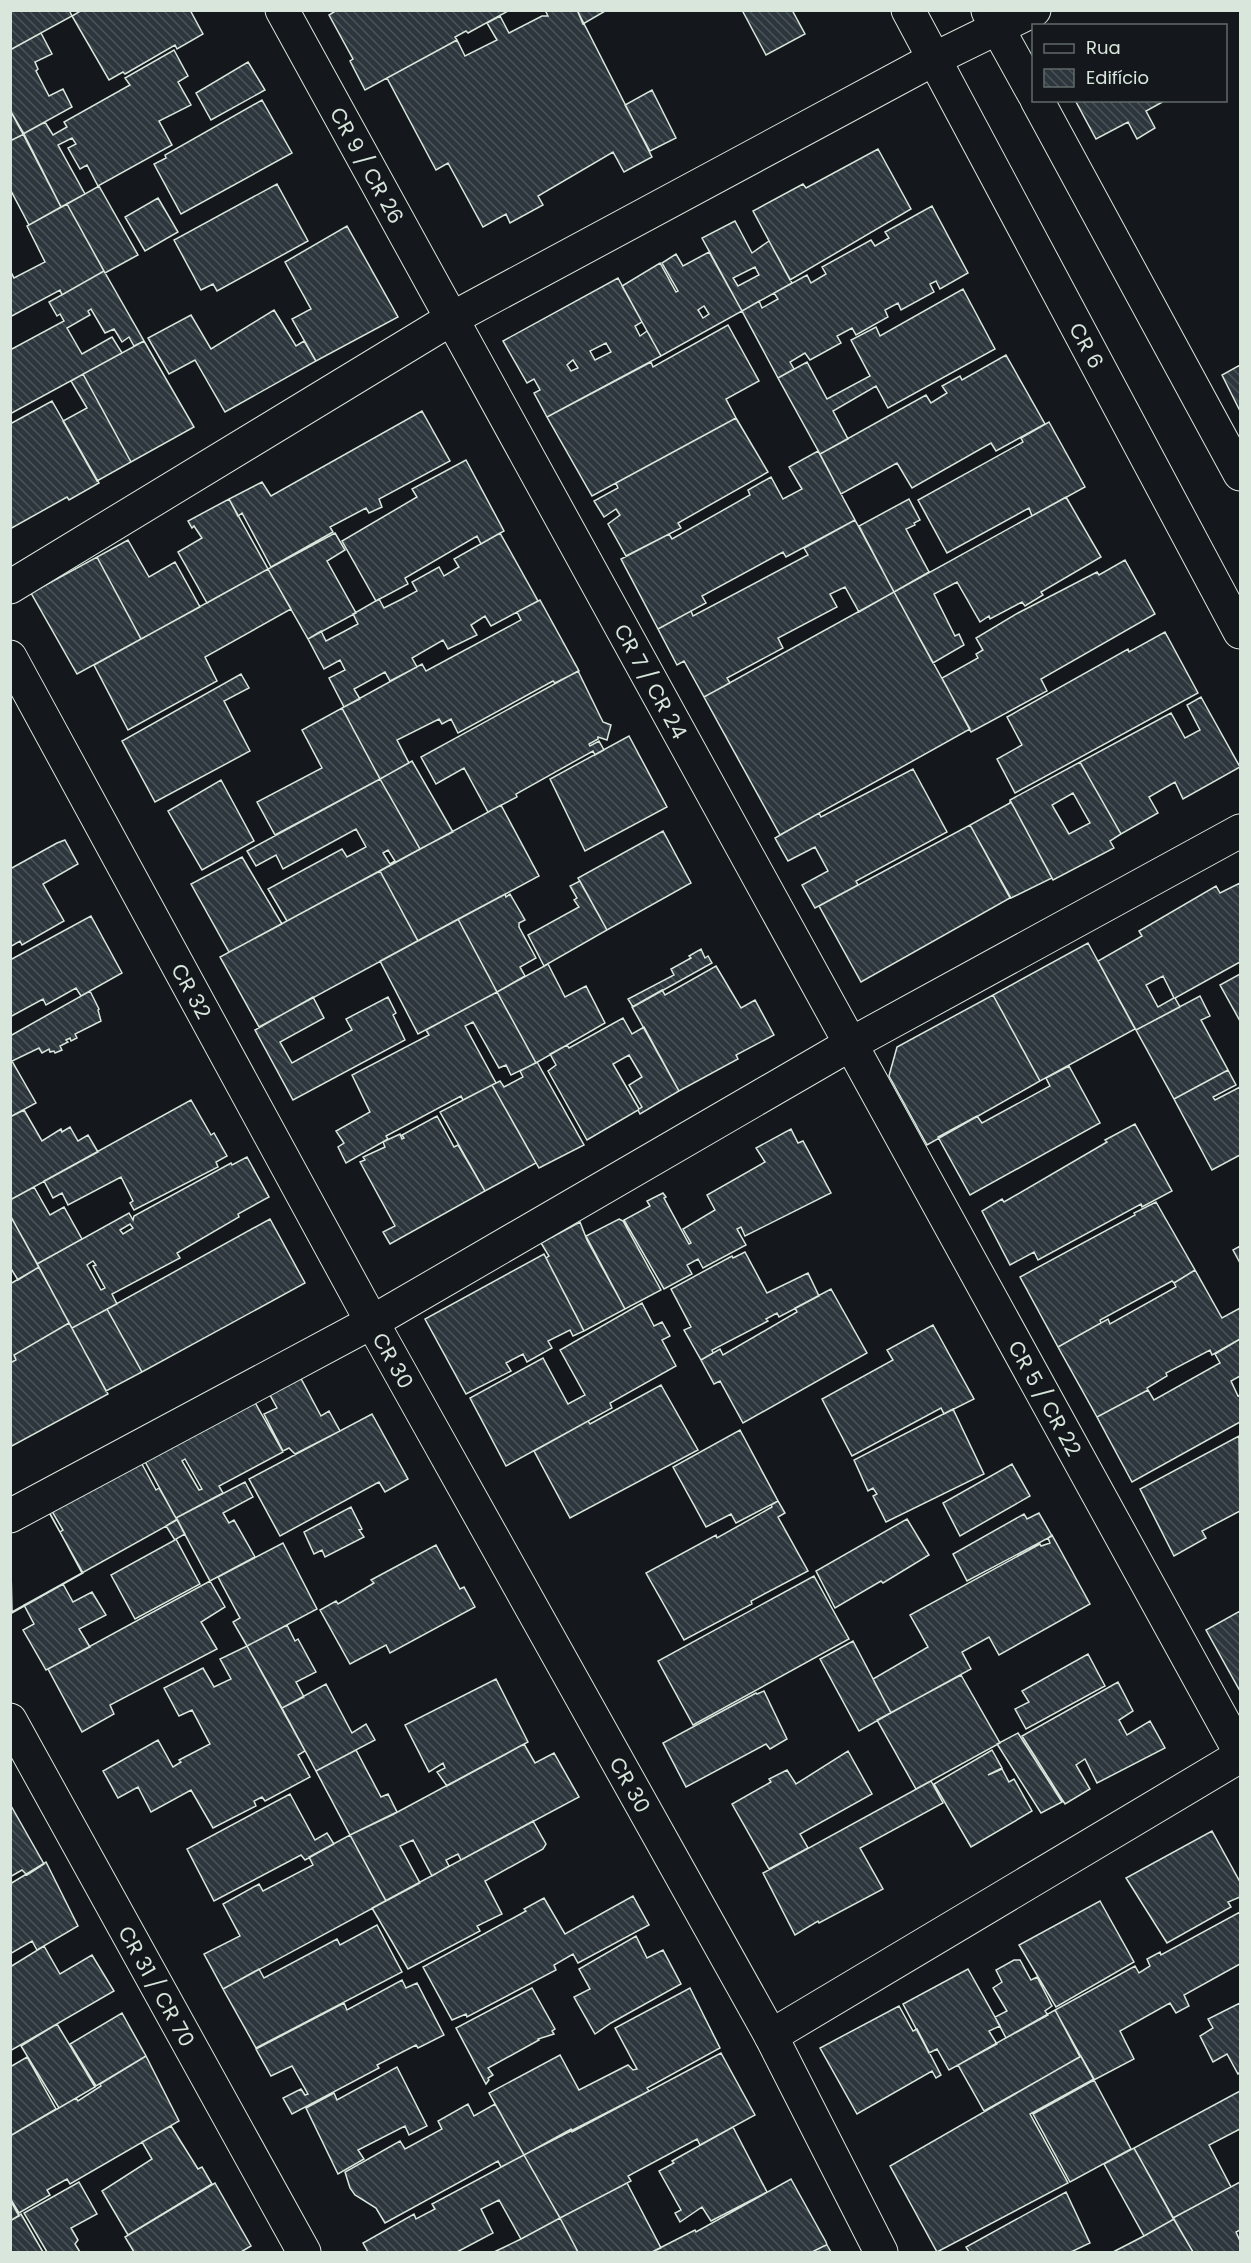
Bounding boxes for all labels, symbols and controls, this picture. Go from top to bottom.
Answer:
legend [1032,24,1227,102]
text: Rua [1086,35,1121,60]
text: Edifício [1086,65,1149,90]
street label: CR 9 / CR 26 [323,102,411,229]
street label: CR 6 [1063,317,1111,373]
street label: CR 7 / CR 24 [608,618,694,744]
street label: CR 32 [165,958,219,1024]
street label: CR 30 [366,1327,421,1394]
street label: CR 5 / CR 22 [1002,1335,1089,1461]
street label: CR 30 [603,1751,658,1818]
street label: CR 31 / CR 70 [112,1920,202,2052]

